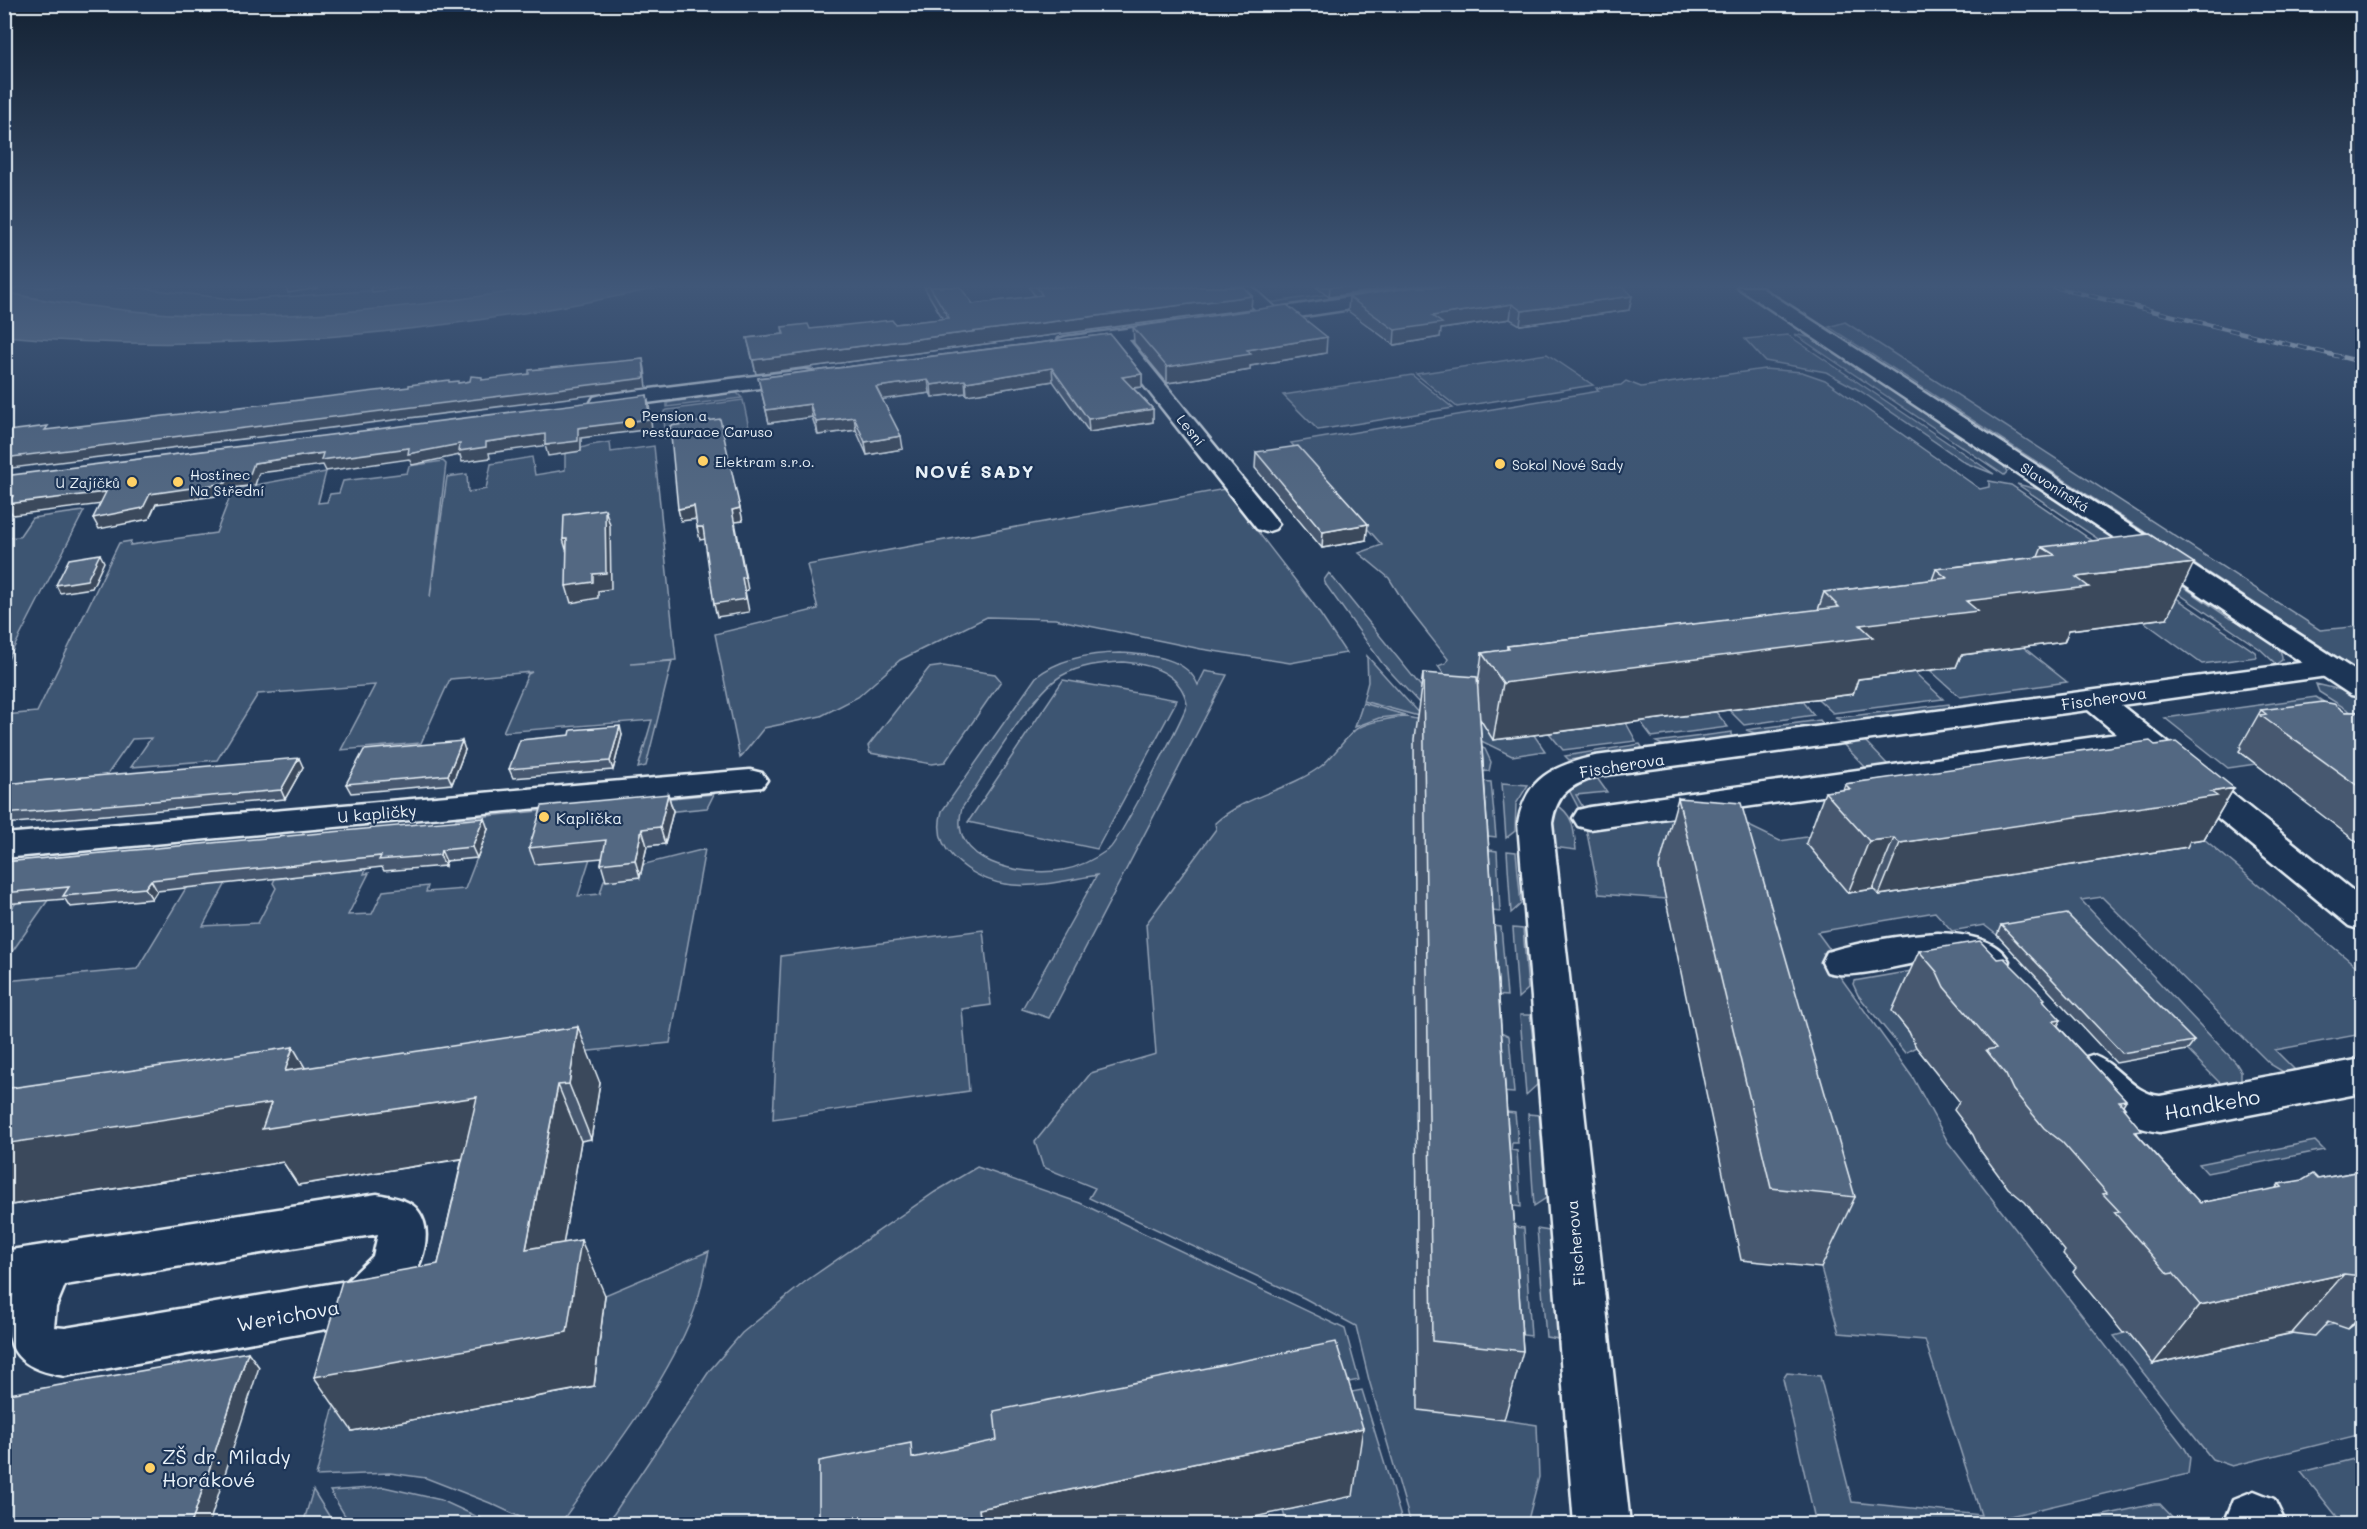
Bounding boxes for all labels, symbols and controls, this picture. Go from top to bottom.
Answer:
place label: Pension a restaurace Caruso [642,406,773,441]
street label: Lesní [1173,410,1209,450]
marker: Pension a restaurace Caruso [623,416,637,430]
place label: Elektram s.r.o. [715,452,815,471]
marker: Elektram s.r.o. [696,454,710,468]
place label: Sokol Nové Sady [1512,455,1623,474]
marker: Sokol Nové Sady [1493,457,1507,471]
street label: Slavonínská [2017,458,2093,516]
district label: NOVÉ SADY [915,459,1035,483]
place label: Hostinec Na Střední [190,465,264,500]
place label: U Zajíčků [56,473,120,492]
marker: U Zajíčků [125,475,139,489]
marker: Hostinec Na Střední [171,475,185,489]
street label: Fischerova [2060,682,2148,714]
street label: Fischerova [1578,748,1666,782]
street label: U kapličky [337,799,417,827]
place label: Kaplička [556,807,622,828]
marker: Kaplička [537,810,551,824]
street label: Handkeho [2162,1083,2262,1125]
street label: Fischerova [1561,1199,1589,1287]
street label: Werichova [235,1293,341,1337]
place label: ZŠ dr. Milady Horákové [162,1443,291,1492]
marker: ZŠ dr. Milady Horákové [143,1461,157,1475]

